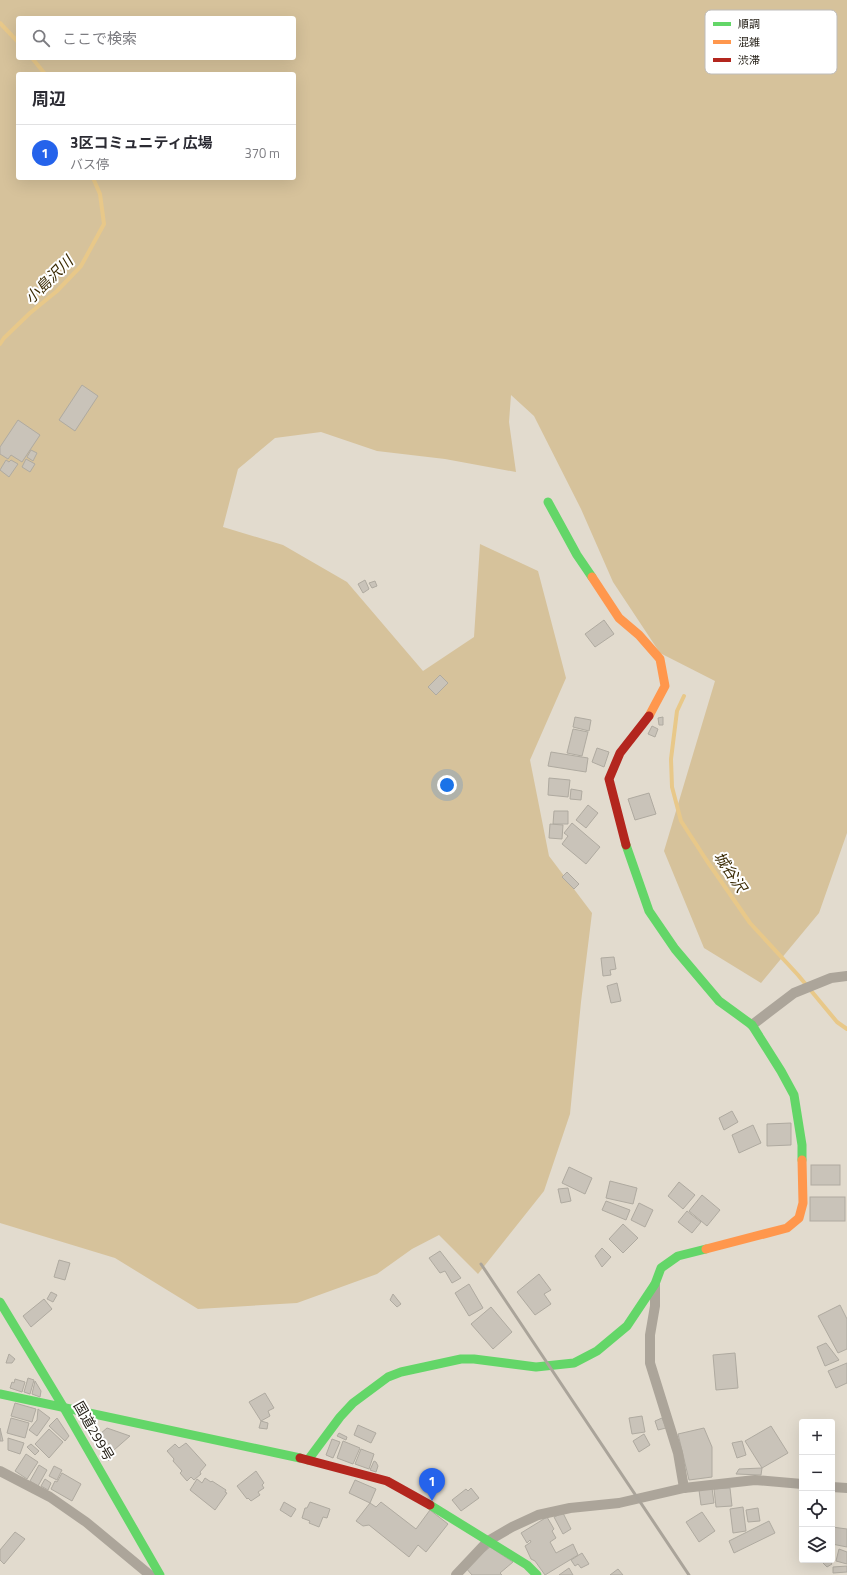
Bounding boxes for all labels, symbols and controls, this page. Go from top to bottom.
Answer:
legend [705,10,837,74]
search box [16,16,296,60]
text: 順調 [738,16,760,32]
icon: search [30,27,52,49]
text: ここで検索 [62,27,137,50]
text: 混雑 [738,34,760,50]
text: 渋滞 [738,52,760,68]
text: 周辺 [32,86,66,112]
text: 3区コミュニティ広場 [70,131,213,154]
text: 1 [41,143,49,163]
text: 370 m [244,143,280,163]
text: バス停 [70,154,109,174]
water label: 小島沢川 [19,249,79,309]
your location [437,775,457,795]
water label: 城谷沢 [708,847,754,898]
street label: 国道299号 [69,1397,120,1464]
map controls [799,1419,835,1563]
button: + [799,1419,835,1455]
button: − [799,1455,835,1491]
pin: 1 [419,1468,445,1501]
button: locate [799,1491,835,1527]
button: layers [799,1527,835,1563]

